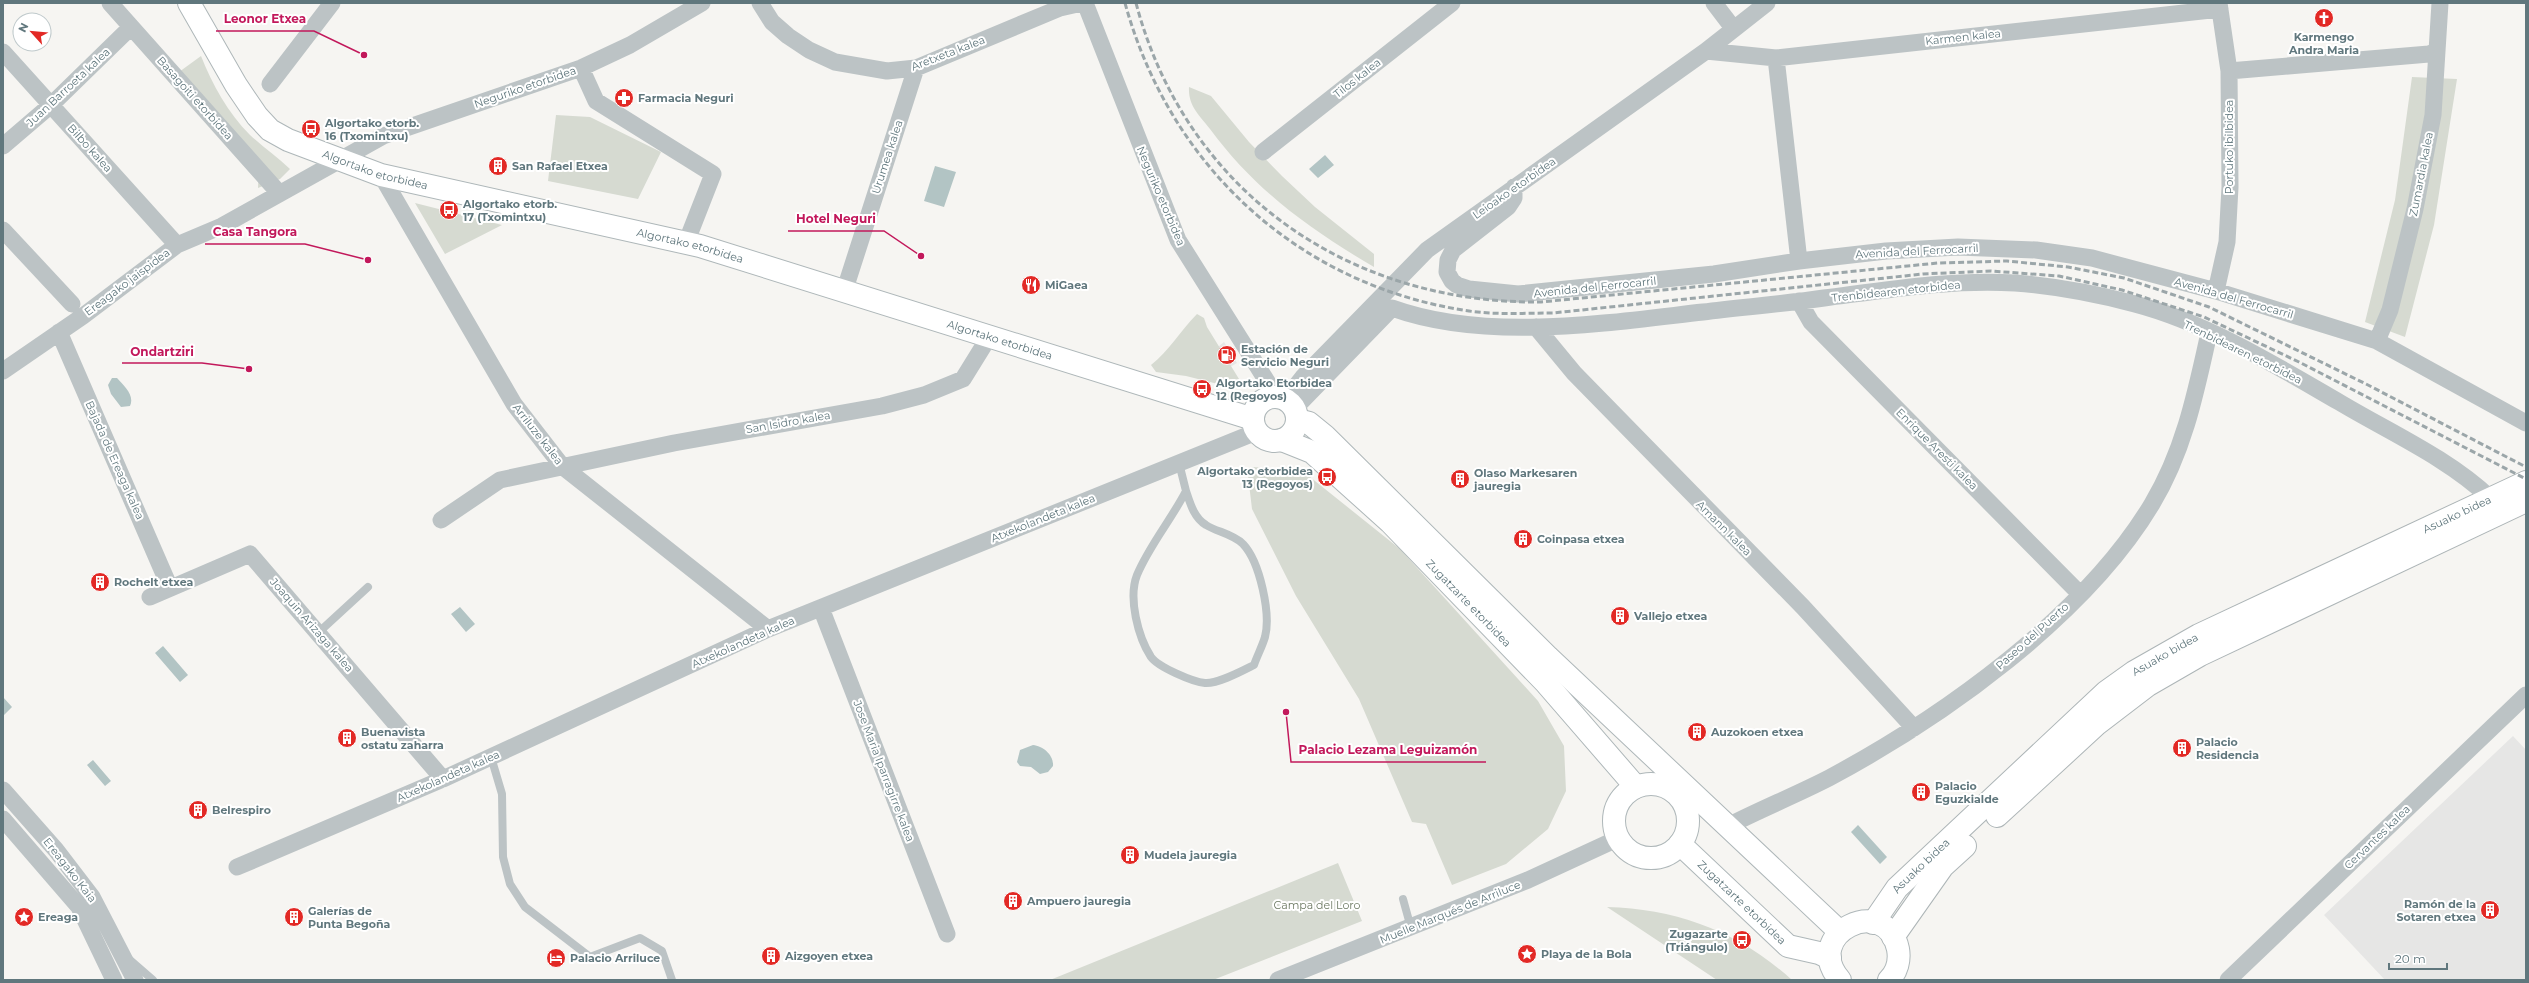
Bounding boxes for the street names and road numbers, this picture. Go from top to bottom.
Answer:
street label: Karmen kalea [1924,26,2002,48]
street label: Aretxeta kalea [909,32,987,74]
street label: Juan Barroeta kalea [23,45,113,130]
street label: Basagoiti etorbidea [154,53,236,143]
street label: Tilos kalea [1331,55,1383,101]
street label: Neguriko etorbidea [472,63,578,111]
street label: Portuko ibilbidea [2222,100,2236,194]
street label: Urumea kalea [868,118,906,196]
street label: Bilbo kalea [65,121,115,175]
street label: Zumardia kalea [2406,131,2436,217]
street label: Neguriko etorbidea [1134,144,1188,248]
street label: Algortako etorbidea [321,147,429,192]
street label: Leioako etorbidea [1470,154,1558,222]
street label: Algortako etorbidea [635,225,745,266]
street label: Avenida del Ferrocarril [1855,241,1979,261]
street label: Ereagako jaispidea [81,245,173,319]
street label: Avenida del Ferrocarril [1533,274,1657,300]
street label: Avenida del Ferrocarril [2173,274,2295,322]
street label: Trenbidearen etorbidea [1831,277,1961,305]
street label: Algortako etorbidea [945,317,1054,363]
street label: Trenbidearen etorbidea [2182,317,2304,387]
street label: Bajada de Ereaga kalea [82,398,148,522]
street label: Arriluze kalea [510,401,566,467]
street label: Enrique Aresti kalea [1893,405,1981,493]
street label: San Isidro kalea [745,408,831,436]
street label: Atxekolandeta kalea [989,491,1097,545]
street label: Asuako bidea [2420,492,2494,536]
street label: Amann kalea [1693,497,1755,559]
street label: Zugatzarte etorbidea [1423,556,1514,650]
street label: Joaquin Arizaga kalea [267,574,357,675]
street label: Paseo del Puerto [1993,599,2072,673]
street label: Atxekolandeta kalea [689,613,797,671]
street label: Asuako bidea [2129,630,2201,679]
street label: Jose Maria Iparragirre kalea [850,697,917,844]
street label: Atxekolandeta kalea [394,747,502,805]
street label: Cervantes kalea [2341,802,2413,872]
street label: Ereagako Kaia [40,835,100,905]
street label: Asuako bidea [1889,835,1953,896]
street label: Zugatzarte etorbidea [1695,857,1789,947]
street label: Muelle Marqués de Arriluce [1378,877,1523,947]

